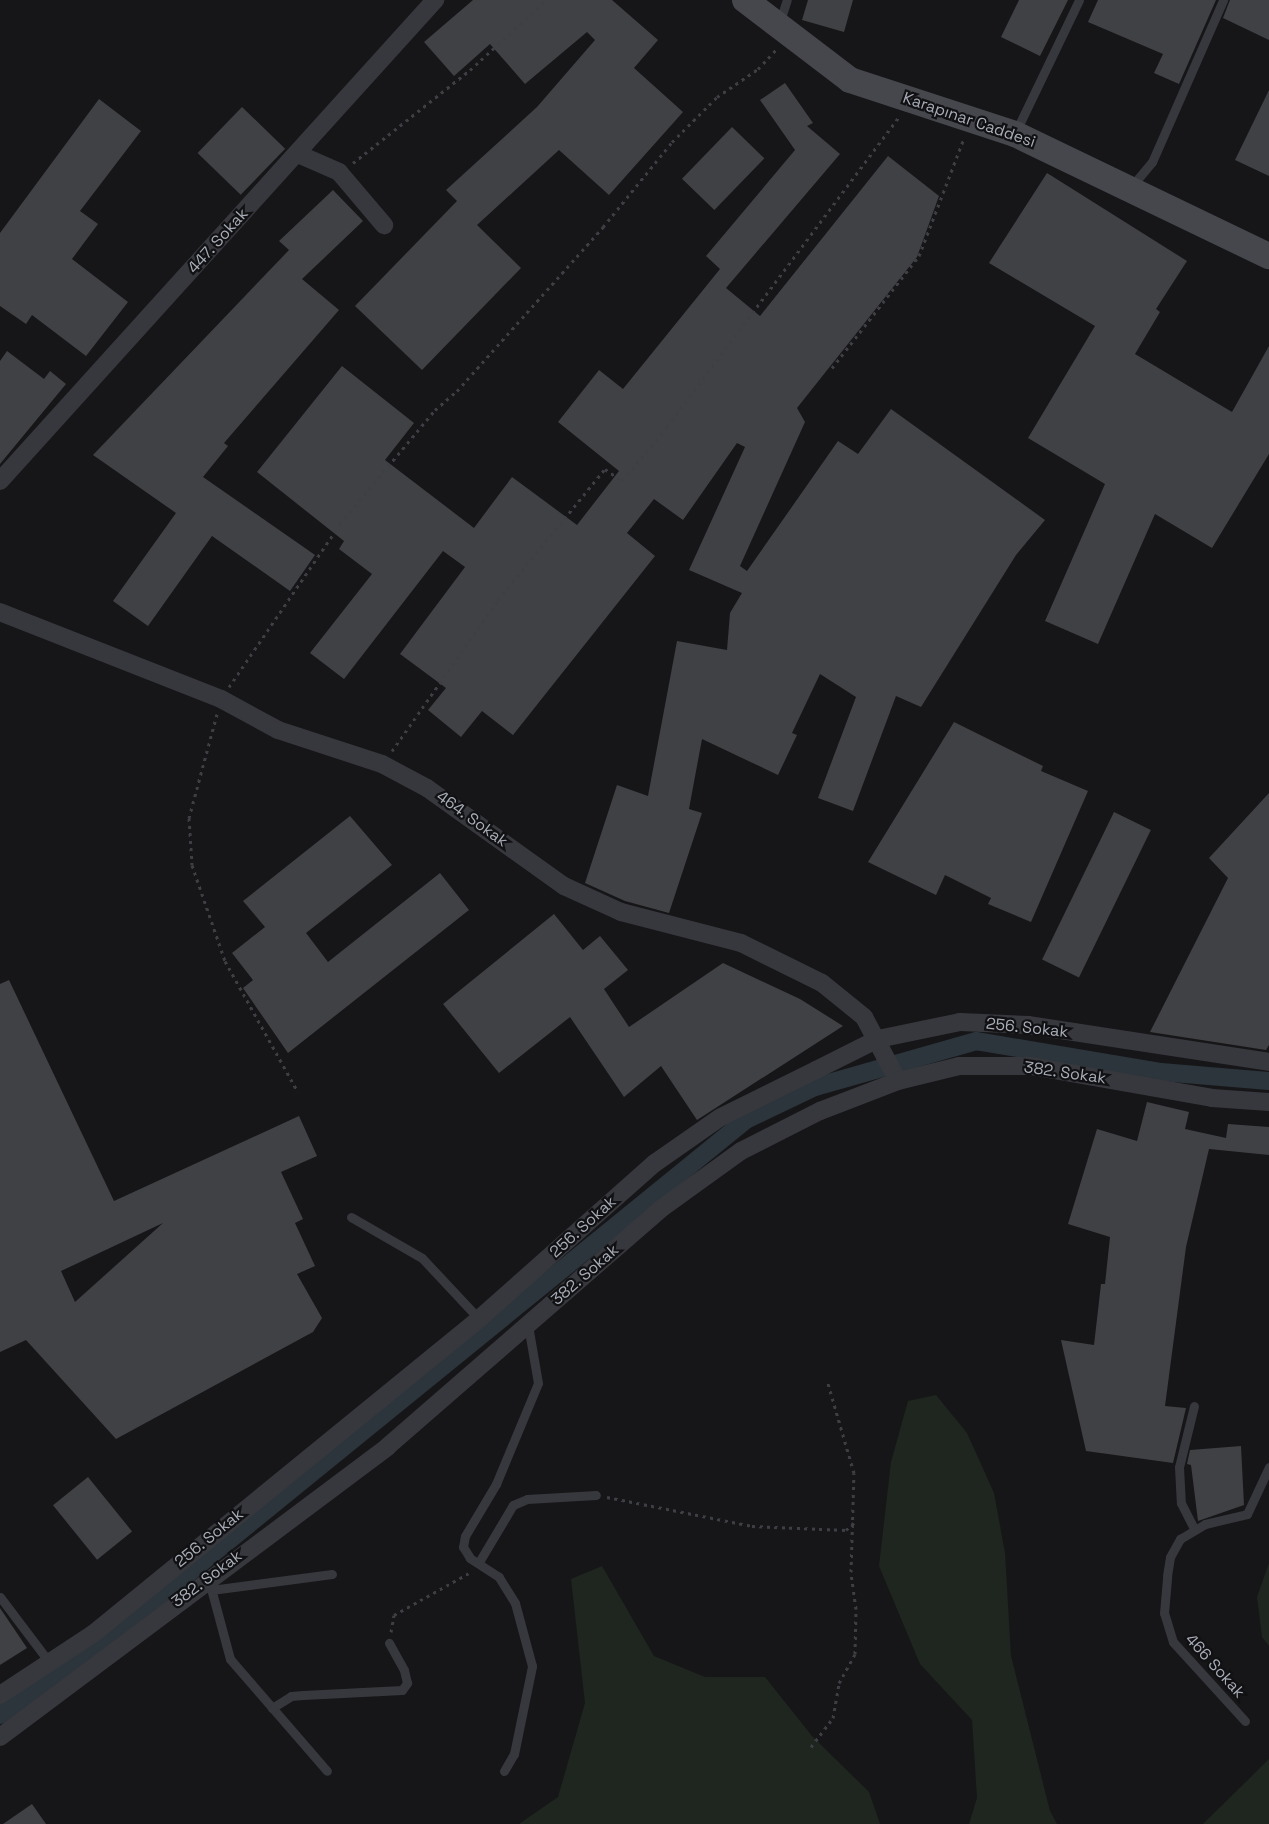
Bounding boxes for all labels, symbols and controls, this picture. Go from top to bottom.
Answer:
street label: Karapınar Caddesi [900,88,1038,152]
street label: 447. Sokak [184,204,252,278]
street label: 464. Sokak [432,787,512,851]
street label: 256. Sokak [985,1014,1069,1042]
street label: 382. Sokak [1022,1058,1108,1088]
street label: 256. Sokak [546,1192,620,1262]
street label: 382. Sokak [547,1240,623,1310]
street label: 256. Sokak [171,1504,247,1572]
street label: 382. Sokak [168,1546,246,1612]
street label: 466 Sokak [1181,1630,1249,1702]

